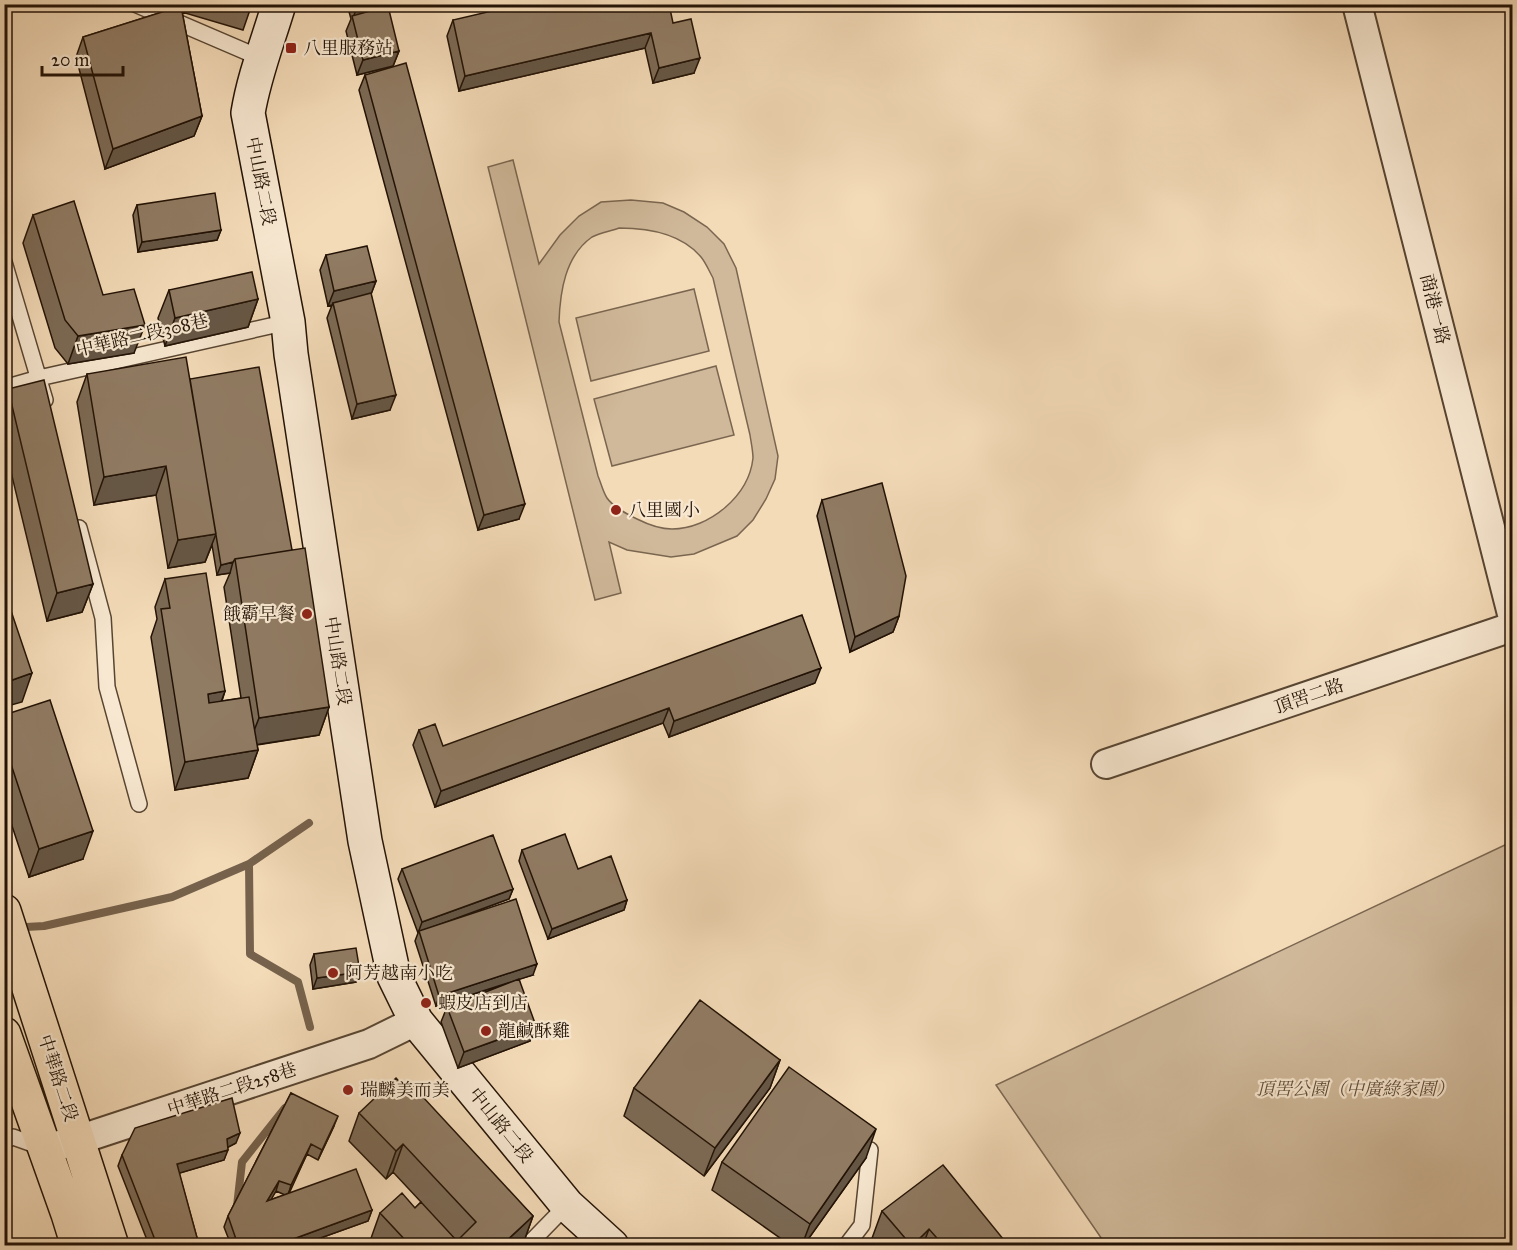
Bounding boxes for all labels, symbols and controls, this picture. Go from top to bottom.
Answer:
place label: 八里服務站 [303,37,393,59]
scale bar [42,39,123,77]
marker: 八里服務站 [284,41,298,55]
text: 20 m [51,49,89,71]
street label: 中山路二段 [242,135,280,227]
street label: 商港一路 [1416,271,1454,347]
street label: 中華路二段308巷 [74,309,210,361]
place label: 八里國小 [628,499,700,521]
marker: 八里國小 [609,503,623,517]
place label: 餓霸早餐 [223,603,295,625]
marker: 餓霸早餐 [300,607,314,621]
street label: 中山路二段 [320,615,356,707]
street label: 頂罟二路 [1271,674,1347,718]
place label: 阿芳越南小吃 [345,962,453,984]
marker: 阿芳越南小吃 [326,966,340,980]
place label: 蝦皮店到店 [438,992,528,1014]
marker: 蝦皮店到店 [419,996,433,1010]
place label: 龍鹹酥雞 [498,1020,570,1042]
marker: 龍鹹酥雞 [479,1024,493,1038]
street label: 中華路二段 [34,1032,82,1124]
street label: 中華路二段258巷 [165,1058,299,1120]
park label: 頂罟公園（中廣綠家園） [1256,1078,1454,1100]
place label: 瑞麟美而美 [360,1079,450,1101]
marker: 瑞麟美而美 [341,1083,355,1097]
street label: 中山路二段 [464,1083,538,1167]

